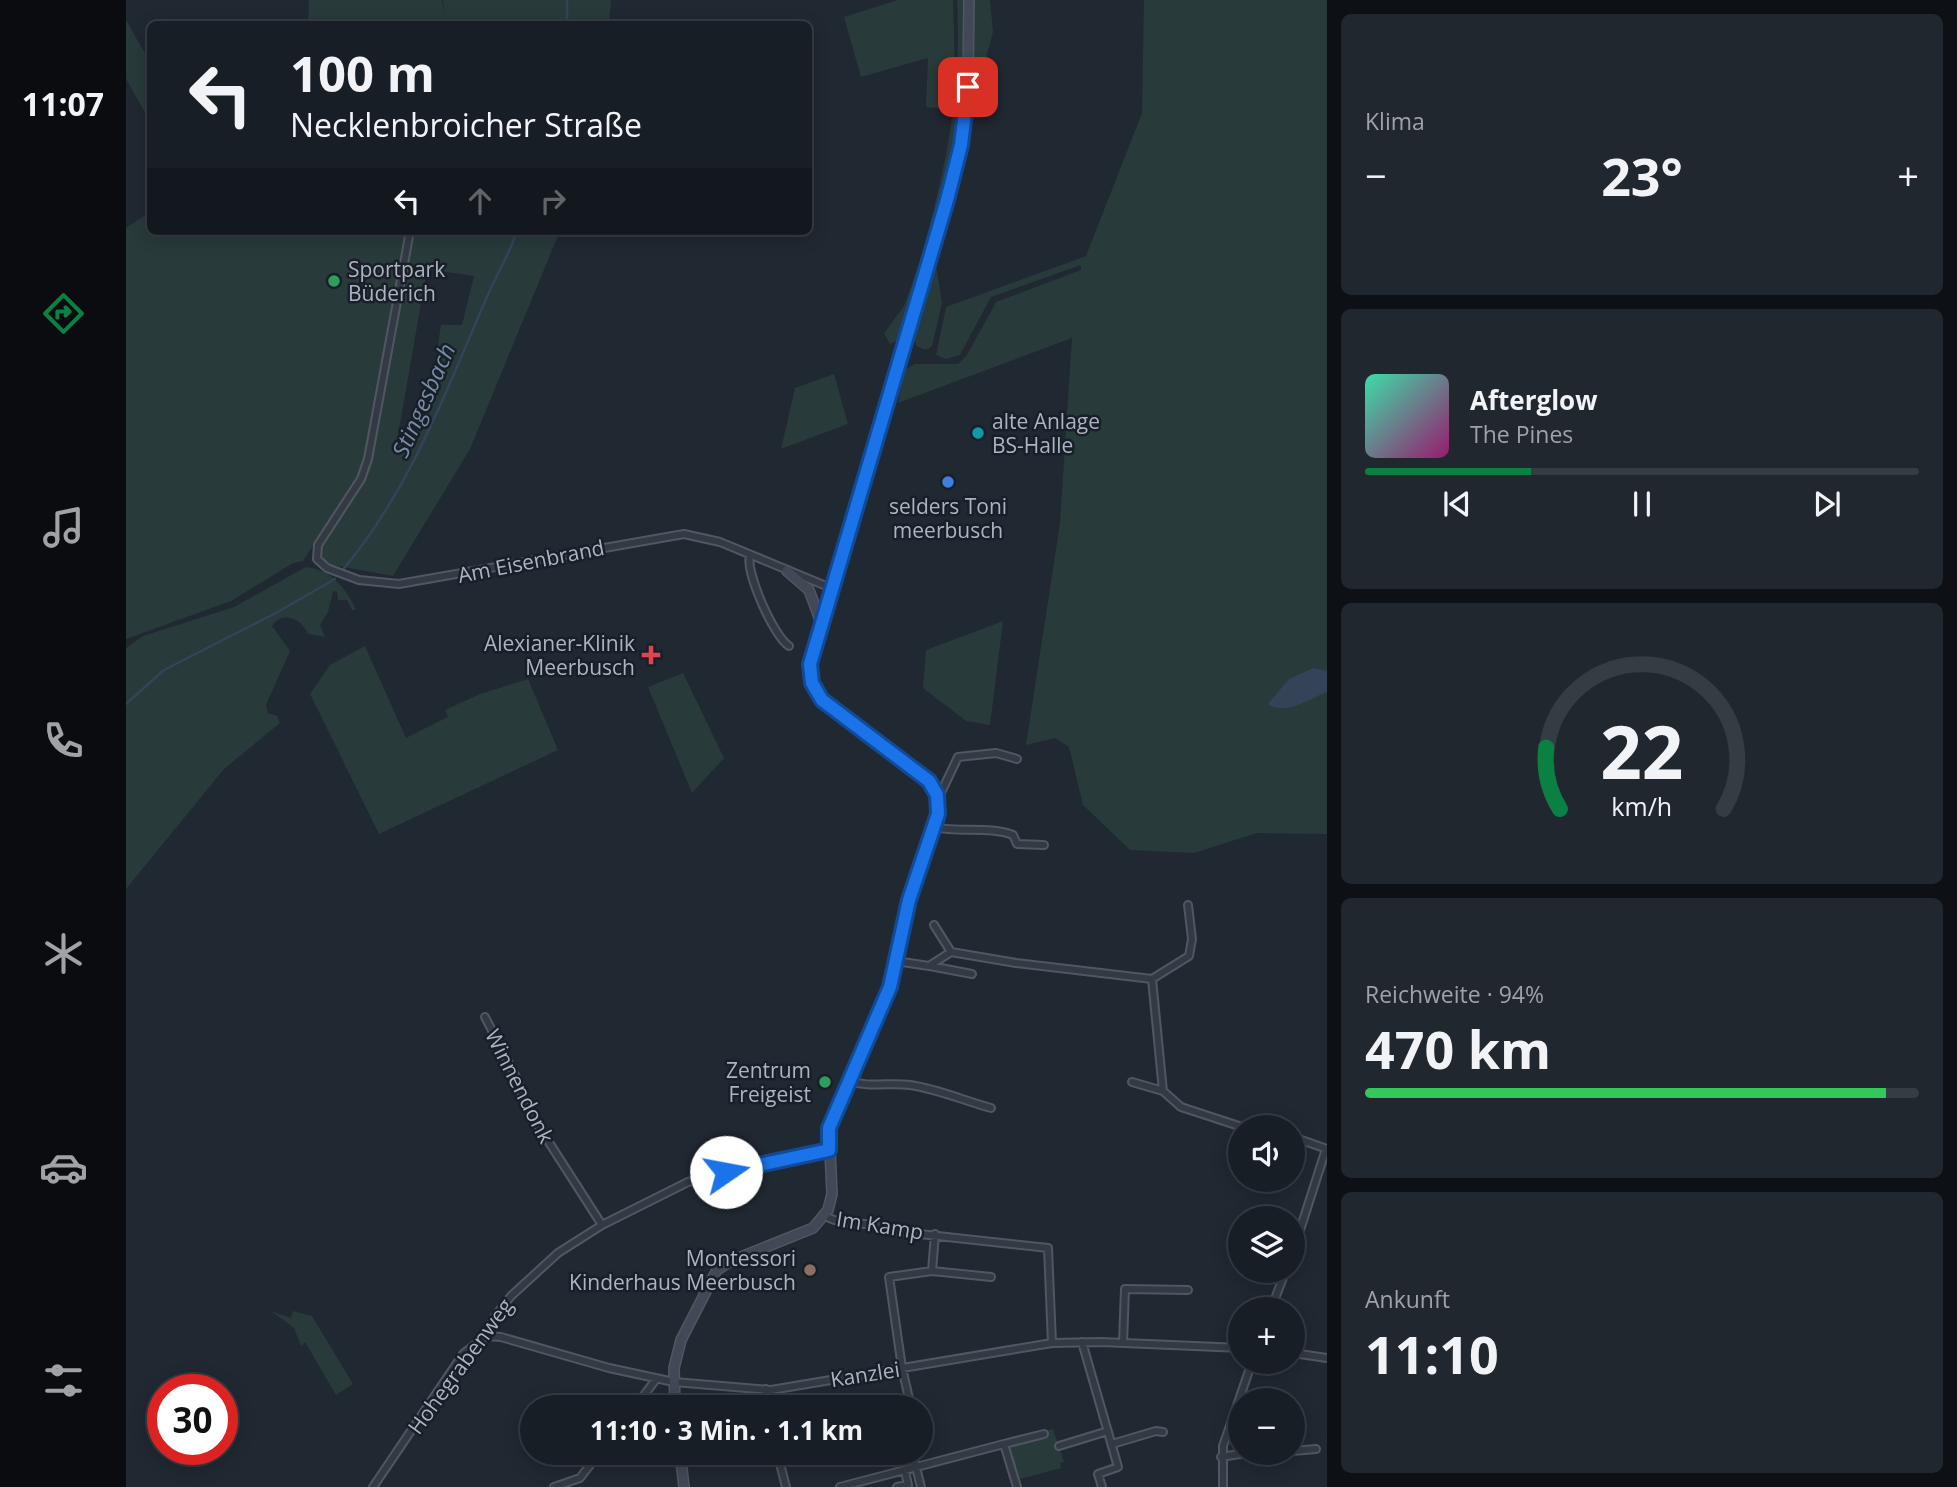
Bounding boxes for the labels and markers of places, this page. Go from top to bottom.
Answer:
pin [938,57,998,117]
place label: Sportpark Büderich [348,255,445,307]
marker: Sportpark Büderich [326,273,342,289]
place label: alte Anlage BS-Halle [992,407,1100,459]
marker: alte Anlage BS-Halle [970,425,986,441]
marker: selders Toni meerbusch [940,474,956,490]
place label: selders Toni meerbusch [889,492,1007,544]
place label: Alexianer-Klinik Meerbusch [484,629,635,681]
marker: Alexianer-Klinik Meerbusch [641,645,661,665]
place label: Zentrum Freigeist [726,1056,811,1108]
marker: Zentrum Freigeist [817,1074,833,1090]
place label: Montessori Kinderhaus Meerbusch [569,1244,796,1296]
marker: Montessori Kinderhaus Meerbusch [802,1262,818,1278]

